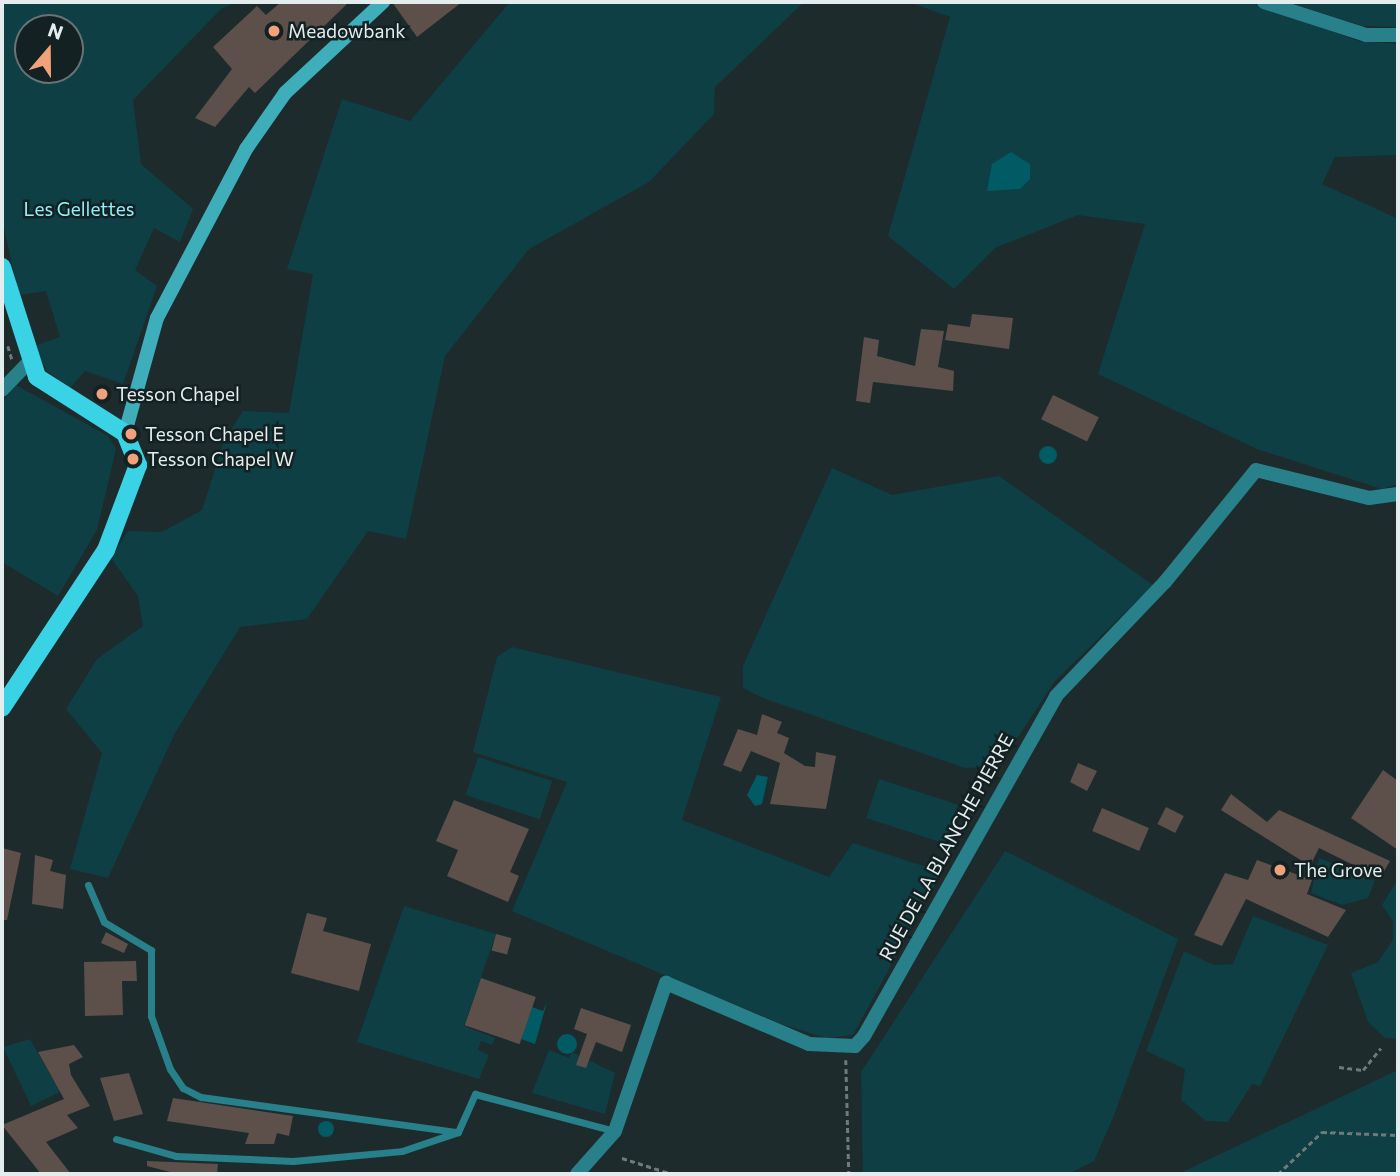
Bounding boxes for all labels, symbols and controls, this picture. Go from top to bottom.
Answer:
north arrow [14,14,84,84]
text: N [45,17,66,44]
place label: Meadowbank [288,20,406,42]
marker: Meadowbank [266,23,282,39]
park label: Les Gellettes [24,198,134,220]
place label: Tesson Chapel [116,383,240,405]
marker: Tesson Chapel [94,386,110,402]
place label: Tesson Chapel E [145,423,284,445]
marker: Tesson Chapel E [123,426,139,442]
place label: Tesson Chapel W [147,448,294,470]
marker: Tesson Chapel W [125,451,141,467]
street label: RUE DE LA BLANCHE PIERRE [874,730,1018,964]
place label: The Grove [1294,859,1382,881]
marker: The Grove [1272,862,1288,878]

